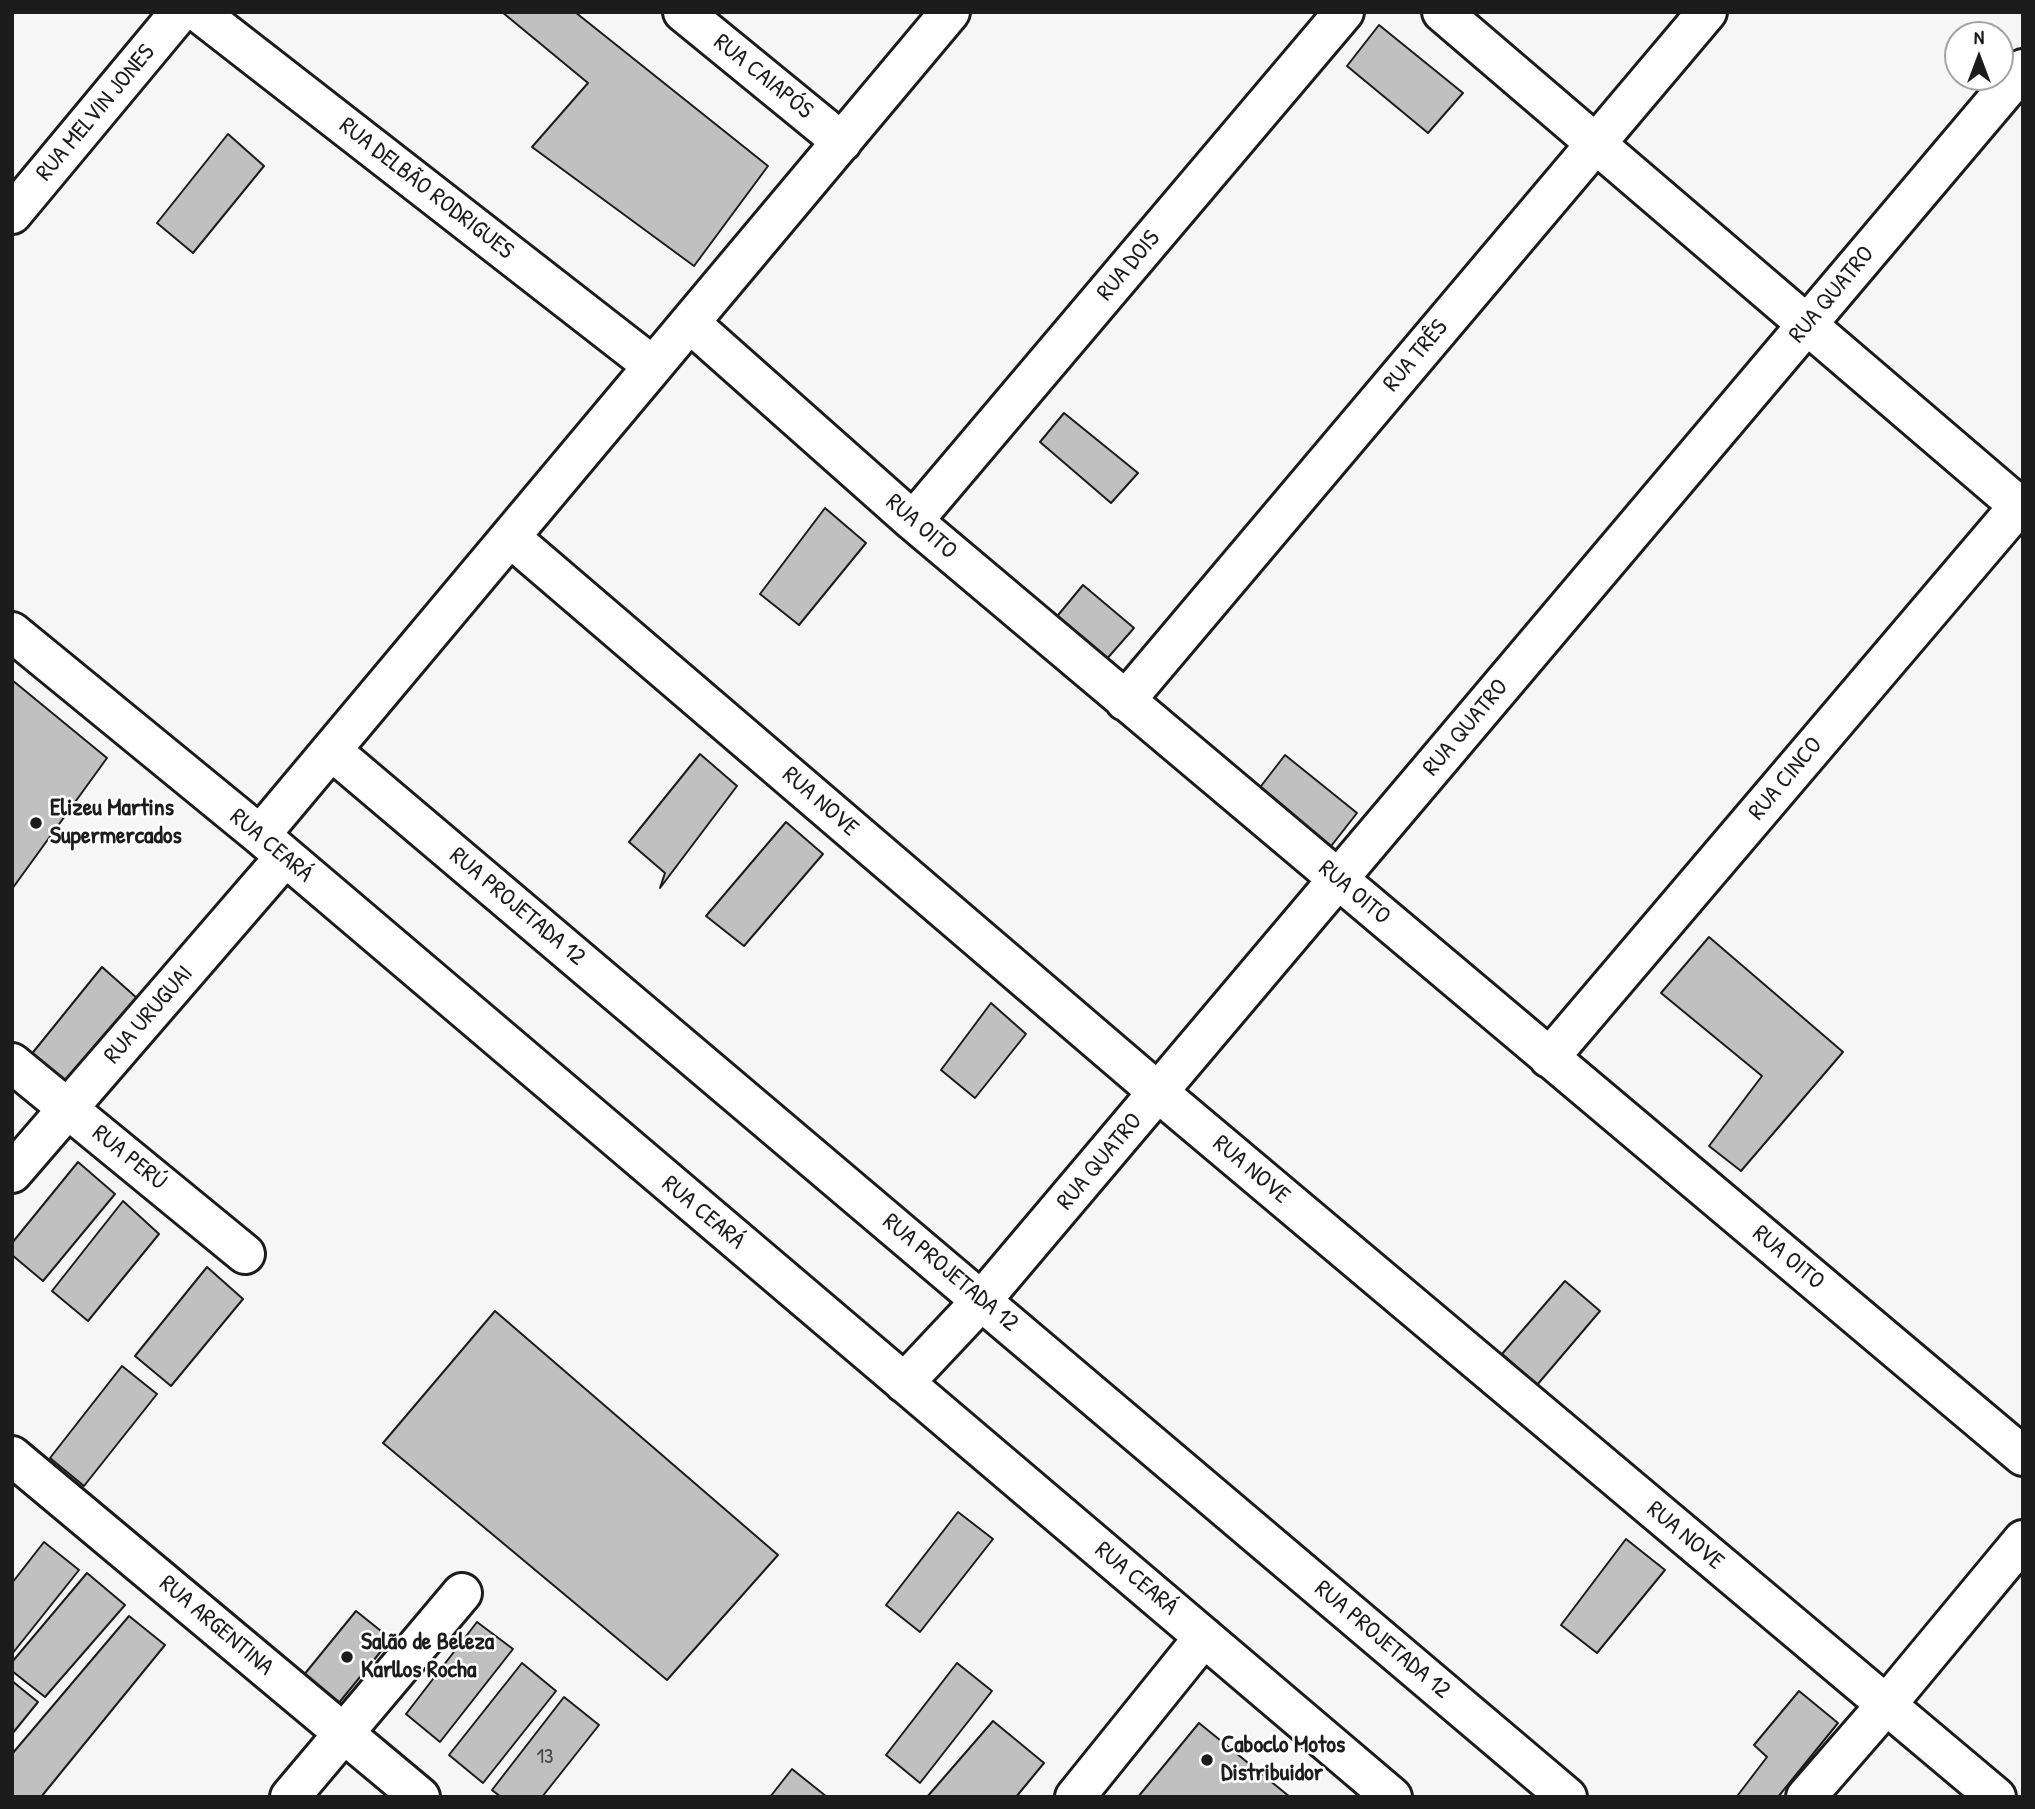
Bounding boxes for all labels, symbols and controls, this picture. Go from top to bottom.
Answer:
north arrow [1944,21,2014,91]
text: N [1974,24,1984,50]
street label: RUA CAIAPÓS [708,28,818,126]
street label: RUA MELVIN JONES [31,39,161,187]
street label: RUA DELBÃO RODRIGUES [333,112,519,266]
street label: RUA DOIS [1091,225,1167,307]
street label: RUA QUATRO [1783,241,1881,349]
street label: RUA TRÊS [1378,314,1454,398]
street label: RUA OITO [880,488,962,566]
street label: RUA QUATRO [1417,674,1515,782]
street label: RUA CINCO [1743,732,1829,826]
street label: RUA NOVE [776,761,864,843]
place label: Elizeu Martins Supermercados [50,795,182,851]
street label: RUA CEARÁ [224,803,318,889]
marker: Elizeu Martins Supermercados [28,815,44,831]
street label: RUA PROJETADA 12 [443,842,591,972]
street label: RUA OITO [1312,855,1396,931]
street label: RUA URUGUAI [99,960,199,1070]
street label: RUA QUATRO [1051,1108,1149,1216]
street label: RUA PERÚ [86,1119,172,1197]
street label: RUA NOVE [1207,1130,1295,1210]
street label: RUA CEARÁ [656,1170,750,1256]
street label: RUA PROJETADA 12 [876,1208,1024,1338]
street label: RUA OITO [1746,1220,1830,1296]
street label: RUA NOVE [1641,1496,1729,1576]
street label: RUA CEARÁ [1089,1536,1183,1622]
street label: RUA ARGENTINA [153,1570,279,1682]
street label: RUA PROJETADA 12 [1308,1575,1456,1705]
place label: Salão de Beleza Karllos Rocha [361,1629,494,1685]
marker: Salão de Beleza Karllos Rocha [339,1649,355,1665]
place label: Caboclo Motos Distribuidor [1221,1732,1345,1788]
house number: 13 [536,1744,554,1770]
marker: Caboclo Motos Distribuidor [1199,1752,1215,1768]

